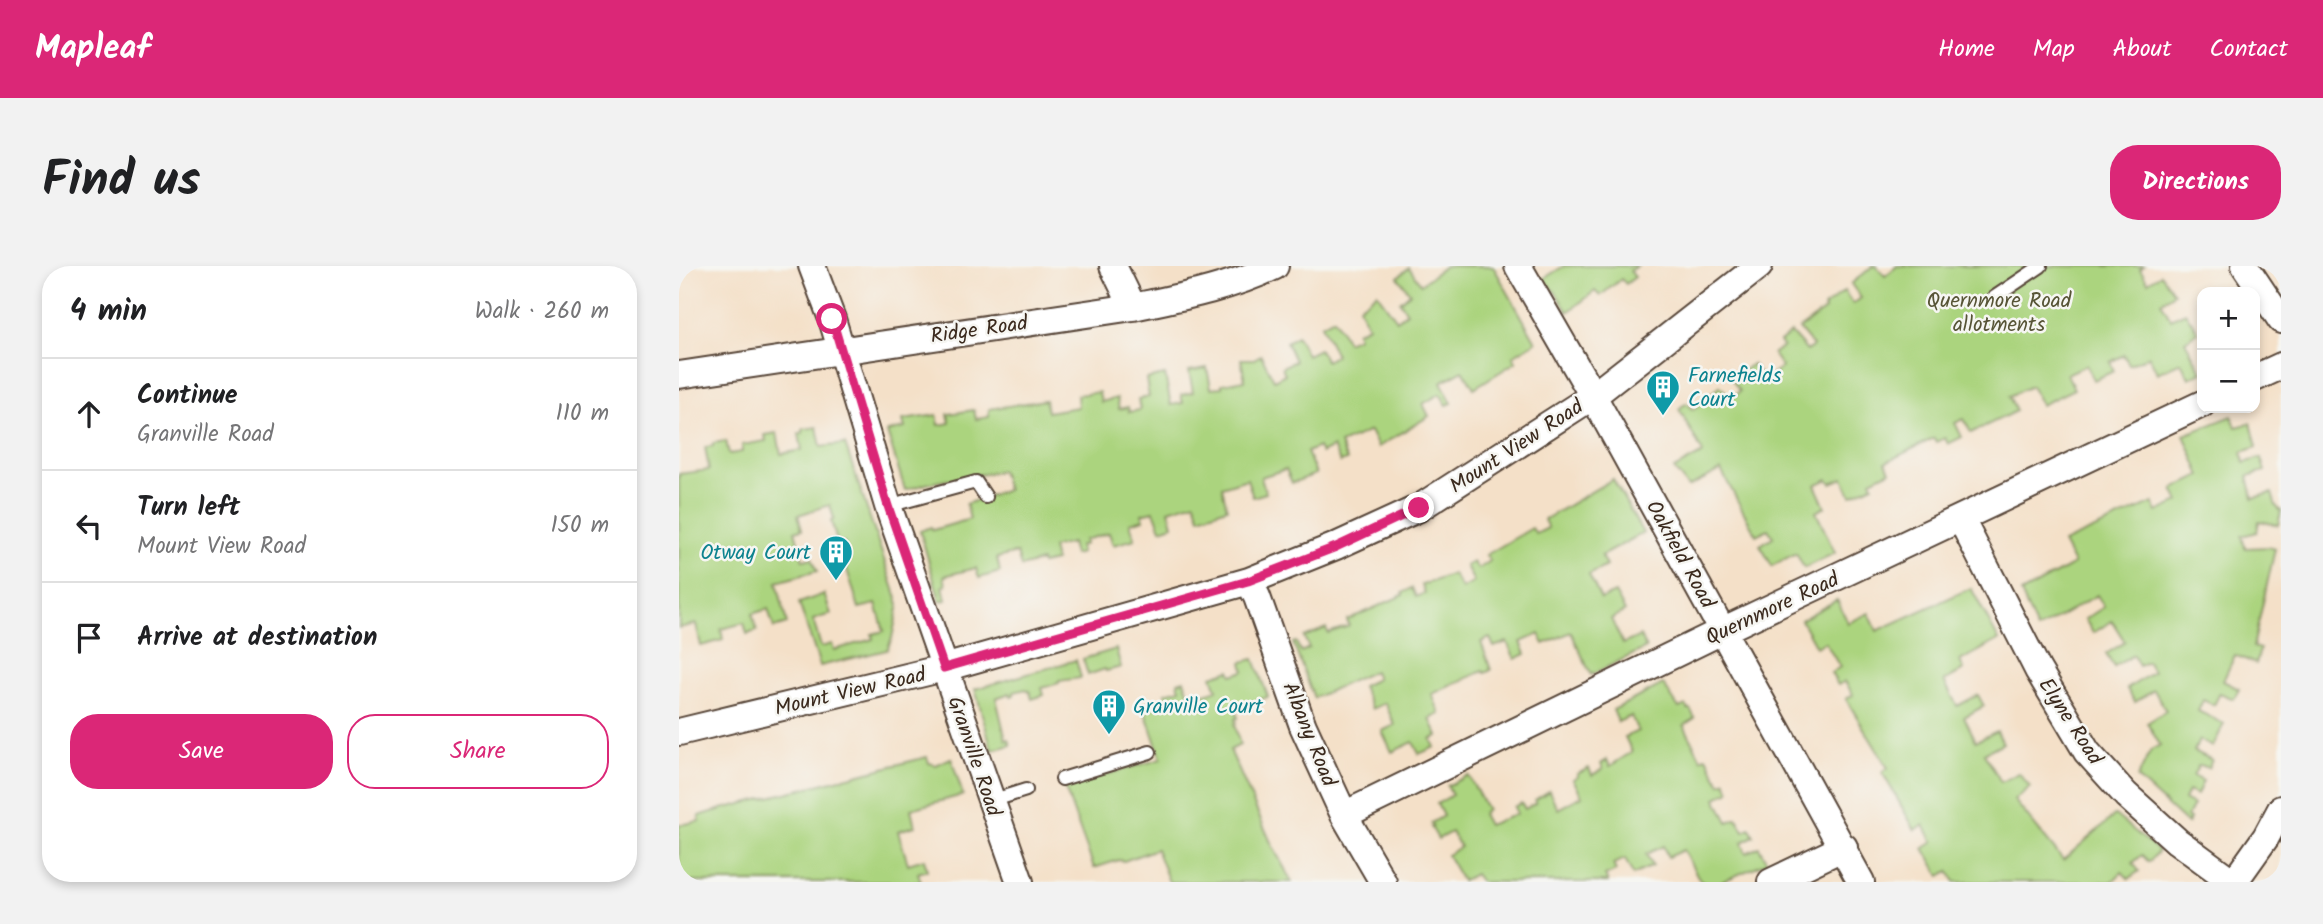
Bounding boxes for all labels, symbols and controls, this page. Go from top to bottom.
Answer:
text: Mapleaf [35,23,151,76]
text: Home [1938,30,1995,69]
text: Map [2033,30,2075,69]
text: About [2113,30,2171,69]
text: Contact [2209,30,2288,69]
text: Find us [42,143,200,221]
button: Directions [2110,145,2281,220]
park label: Quernmore Road allotments [1927,285,2072,342]
map controls [2197,287,2260,413]
button: + [2197,287,2260,350]
text: 4 min [70,288,147,336]
text: Walk · 260 m [475,294,609,330]
route start [816,303,847,334]
street label: Ridge Road [929,307,1030,354]
button: − [2197,350,2260,413]
place label: Farnefields Court [1688,360,1782,417]
building icon: Farnefields Court [1644,368,1682,417]
text: Continue [137,375,238,417]
street label: Mount View Road [1443,391,1591,503]
icon: ahead [70,395,108,433]
text: 110 m [556,396,609,432]
text: Granville Road [137,417,274,453]
text: Turn left [137,487,240,529]
route end [1403,492,1434,523]
street label: Oakfield Road [1636,495,1723,615]
icon: left [70,507,108,545]
text: 150 m [550,508,609,544]
text: Mount View Road [137,529,306,565]
building icon: Otway Court [817,533,855,582]
place label: Otway Court [700,537,812,570]
street label: Quernmore Road [1700,564,1845,655]
text: Arrive at destination [137,617,377,659]
icon: arrive [70,619,108,657]
street label: Mount View Road [772,659,930,726]
street label: Elyne Road [2029,672,2111,773]
street label: Albany Road [1273,677,1345,792]
building icon: Granville Court [1090,687,1128,736]
place label: Granville Court [1133,691,1264,724]
street label: Granville Road [938,692,1010,821]
button: Save [70,714,333,789]
button: Share [347,714,609,789]

